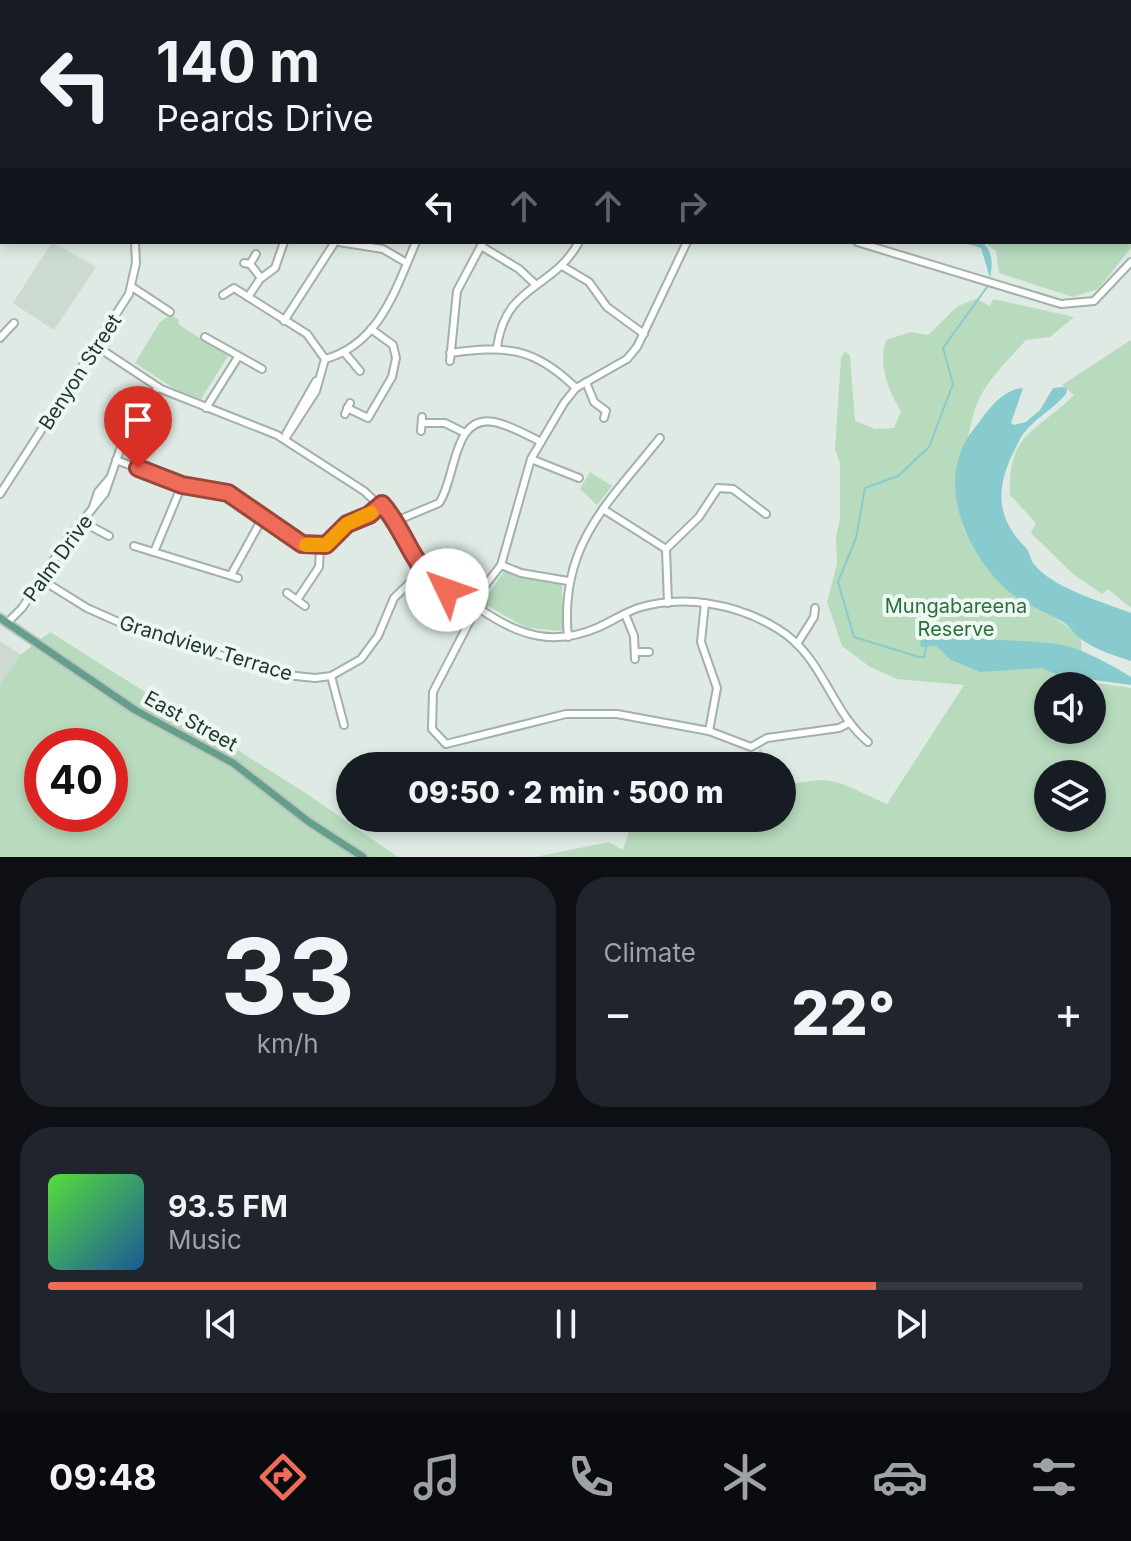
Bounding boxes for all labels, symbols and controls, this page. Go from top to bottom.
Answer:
text: 140 m [156,28,320,96]
icon: left [24,32,128,136]
text: Peards Drive [156,96,374,140]
icon: left [418,184,462,228]
icon: ahead [502,184,546,228]
icon: ahead [586,184,630,228]
icon: right [670,184,714,228]
street label: Benyon Street [34,309,127,434]
pin [104,386,172,468]
icon: arrive [116,398,160,442]
street label: Palm Drive [18,510,98,606]
position arrow [405,548,489,632]
park label: Mungabareena Reserve [885,594,1027,641]
street label: Grandview Terrace [116,610,296,686]
map controls [1034,672,1106,832]
button: sound [1034,672,1106,744]
street label: East Street [140,686,242,757]
speed limit sign: 40 [24,728,128,832]
button: layers [1034,760,1106,832]
text: 09:50 · 2 min · 500 m [408,774,724,810]
text: 33 [221,913,355,1039]
text: Climate [604,937,696,968]
text: 22° [791,977,895,1049]
text: − [604,986,633,1040]
text: + [1054,986,1083,1040]
text: km/h [257,1028,319,1059]
text: 93.5 FM [168,1188,288,1224]
text: Music [168,1224,242,1255]
icon: previous [199,1302,243,1346]
icon: pause [544,1302,588,1346]
icon: next [889,1302,933,1346]
icon: directions [255,1449,311,1505]
icon: music [409,1449,465,1505]
icon: phone [563,1449,619,1505]
icon: climate [717,1449,773,1505]
icon: car [872,1449,928,1505]
icon: filters [1026,1449,1082,1505]
text: 09:48 [49,1455,157,1499]

